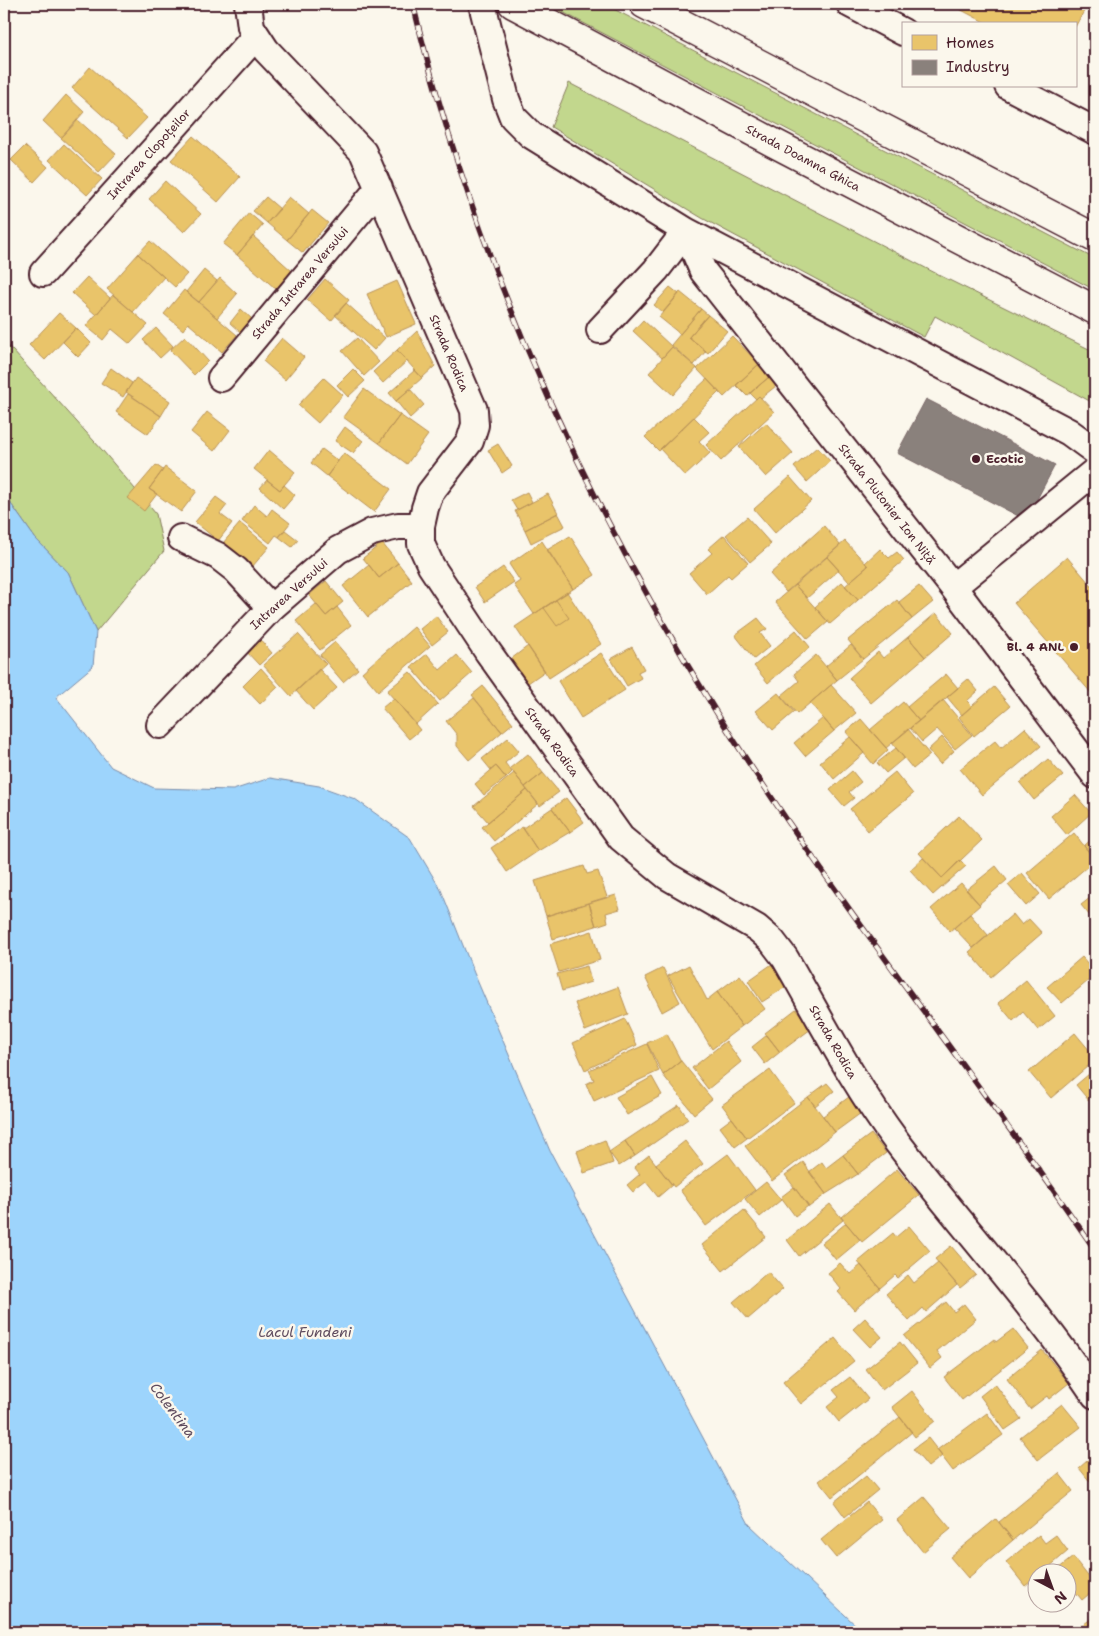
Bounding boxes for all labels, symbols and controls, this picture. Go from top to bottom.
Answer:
legend [902,22,1076,88]
text: Homes [946,33,994,53]
text: Industry [946,57,1010,77]
street label: Intrarea Clopoțeilor [104,105,194,203]
street label: Strada Doamna Ghica [743,121,864,195]
street label: Strada Intrarea Versului [248,223,352,343]
street label: Strada Rodica [426,312,473,395]
street label: Strada Plutonier Ion Niță [835,440,939,568]
place label: Ecotic [986,451,1024,467]
marker: Ecotic [970,453,982,465]
street label: Intrarea Versului [247,555,331,633]
place label: Bl. 4 ANL [1007,639,1065,655]
marker: Bl. 4 ANL [1068,641,1080,653]
street label: Strada Rodica [521,704,583,780]
street label: Strada Rodica [805,1002,861,1082]
water label: Lacul Fundeni [258,1323,353,1341]
water label: Colentina [146,1379,200,1441]
north arrow [1026,1564,1076,1614]
text: N [1050,1587,1071,1608]

